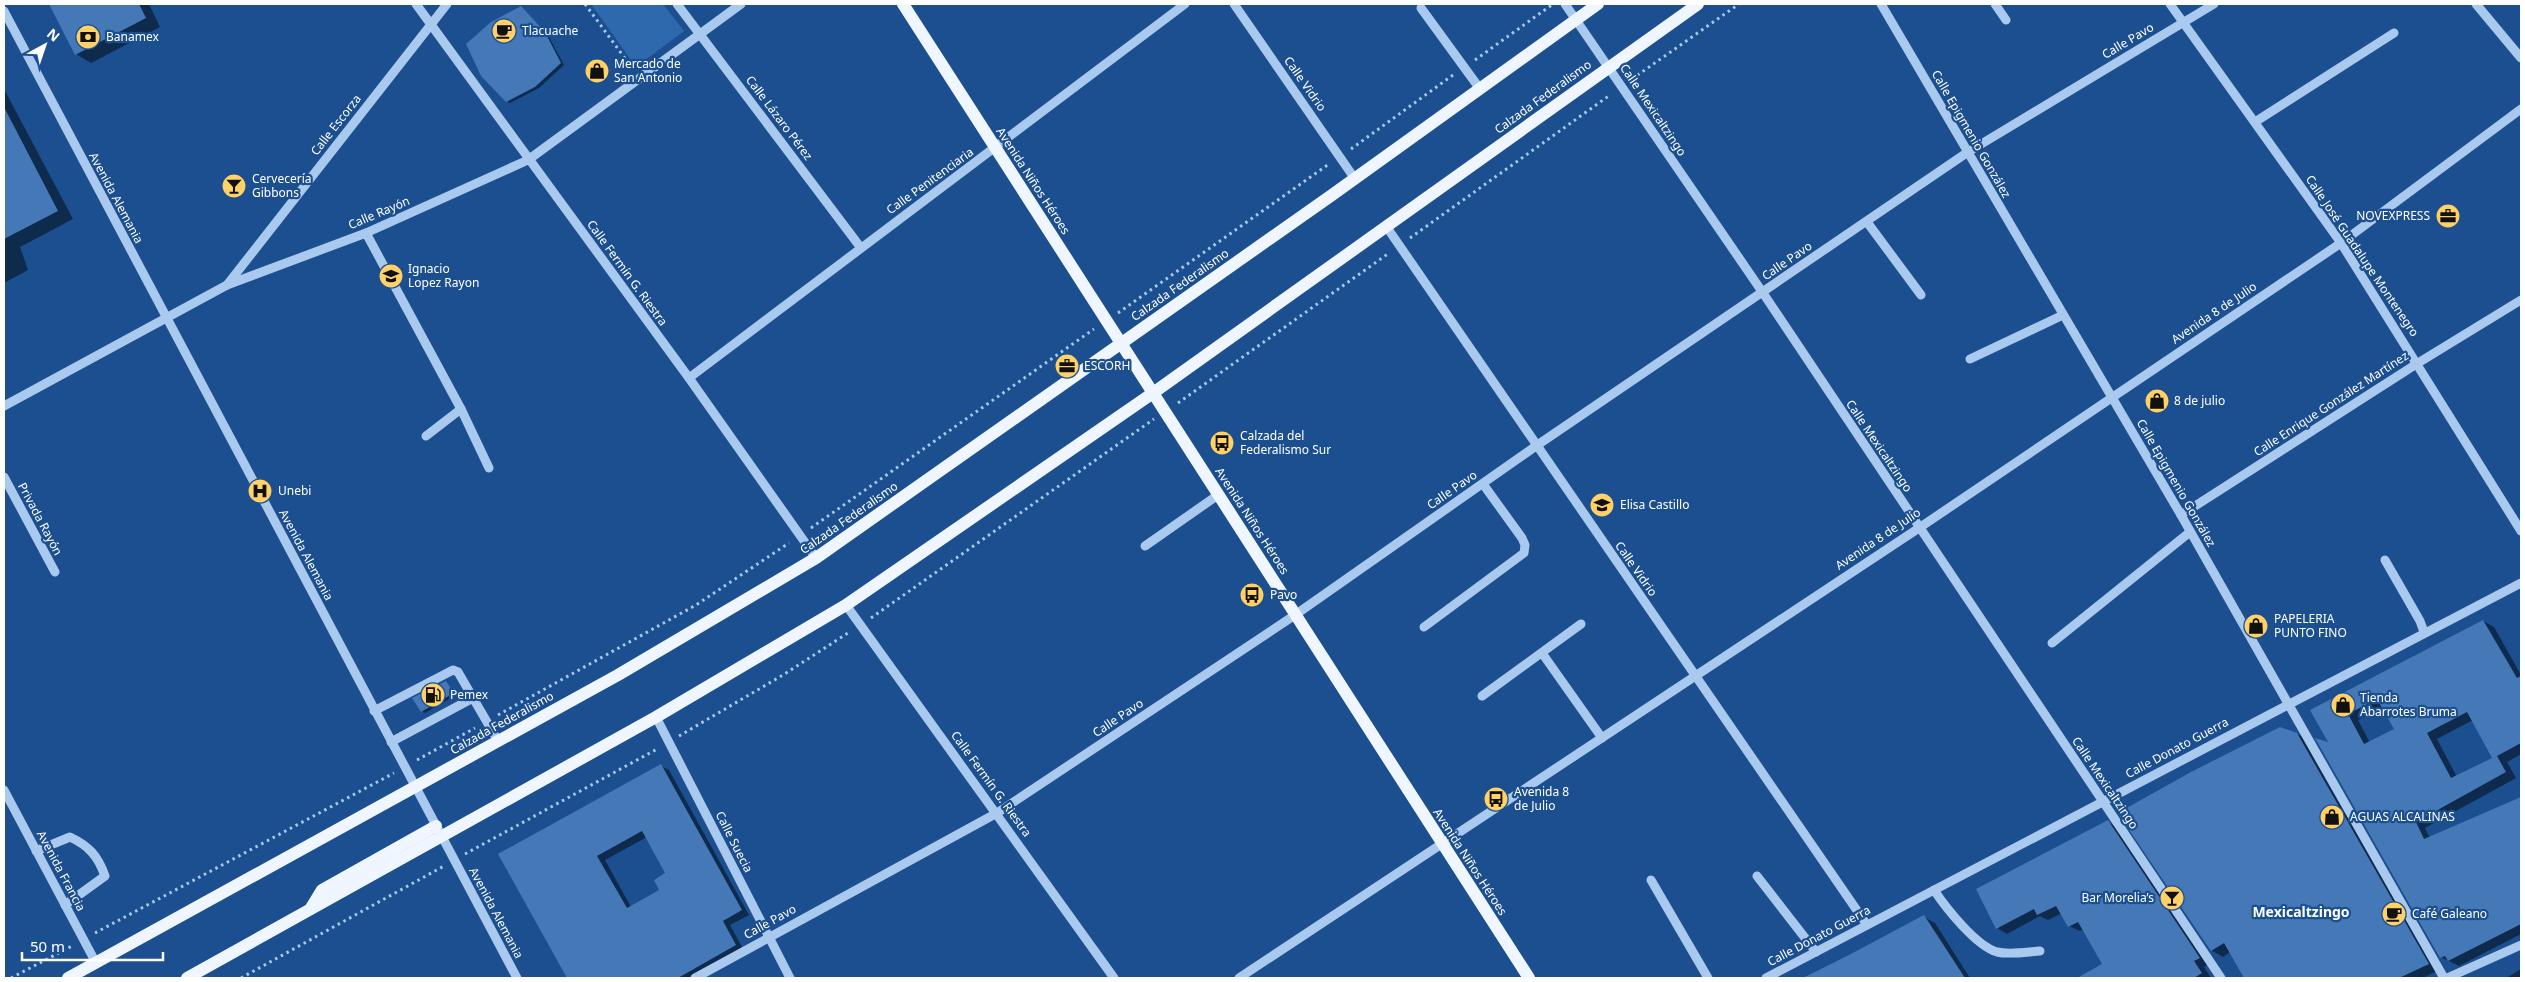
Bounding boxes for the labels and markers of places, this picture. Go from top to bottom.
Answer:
cafe icon: Tlacuache [491,18,517,44]
place label: Tlacuache [522,22,579,39]
bank icon: Banamex [75,24,101,50]
place label: Banamex [106,28,159,45]
place label: Mercado de San Antonio [614,55,682,86]
shop icon: Mercado de San Antonio [584,58,610,84]
place label: Cervecería Gibbons [252,170,312,201]
bar icon: Cervecería Gibbons [221,173,247,199]
office icon: NOVEXPRESS [2435,203,2461,229]
place label: NOVEXPRESS [2356,207,2430,224]
place label: Ignacio Lopez Rayon [408,260,479,291]
school or university icon: Ignacio Lopez Rayon [378,263,404,289]
office icon: ESCORH [1054,353,1080,379]
place label: ESCORH [1084,357,1130,374]
shop icon: 8 de julio [2144,388,2170,414]
place label: 8 de julio [2174,392,2225,409]
place label: Calzada del Federalismo Sur [1240,427,1331,458]
bus stop icon: Calzada del Federalismo Sur [1209,430,1235,456]
hospital icon: Unebi [247,478,273,504]
place label: Unebi [278,482,311,499]
school or university icon: Elisa Castillo [1589,492,1615,518]
place label: Elisa Castillo [1620,496,1689,513]
bus stop icon: Pavo [1239,582,1265,608]
place label: Pavo [1270,586,1297,603]
place label: PAPELERIA PUNTO FINO [2274,610,2347,641]
shop icon: PAPELERIA PUNTO FINO [2243,613,2269,639]
fuel station icon: Pemex [420,682,446,708]
place label: Pemex [450,686,489,703]
place label: Tienda Abarrotes Bruma [2360,689,2457,720]
shop icon: Tienda Abarrotes Bruma [2330,692,2356,718]
place label: Avenida 8 de Julio [1514,783,1569,814]
bus stop icon: Avenida 8 de Julio [1483,786,1509,812]
shop icon: AGUAS ALCALINAS [2319,804,2345,830]
place label: AGUAS ALCALINAS [2350,808,2455,825]
bar icon: Bar Morelia’s [2159,885,2185,911]
place label: Bar Morelia’s [2081,889,2154,906]
cafe icon: Café Galeano [2381,901,2407,927]
place label: Café Galeano [2412,905,2487,922]

